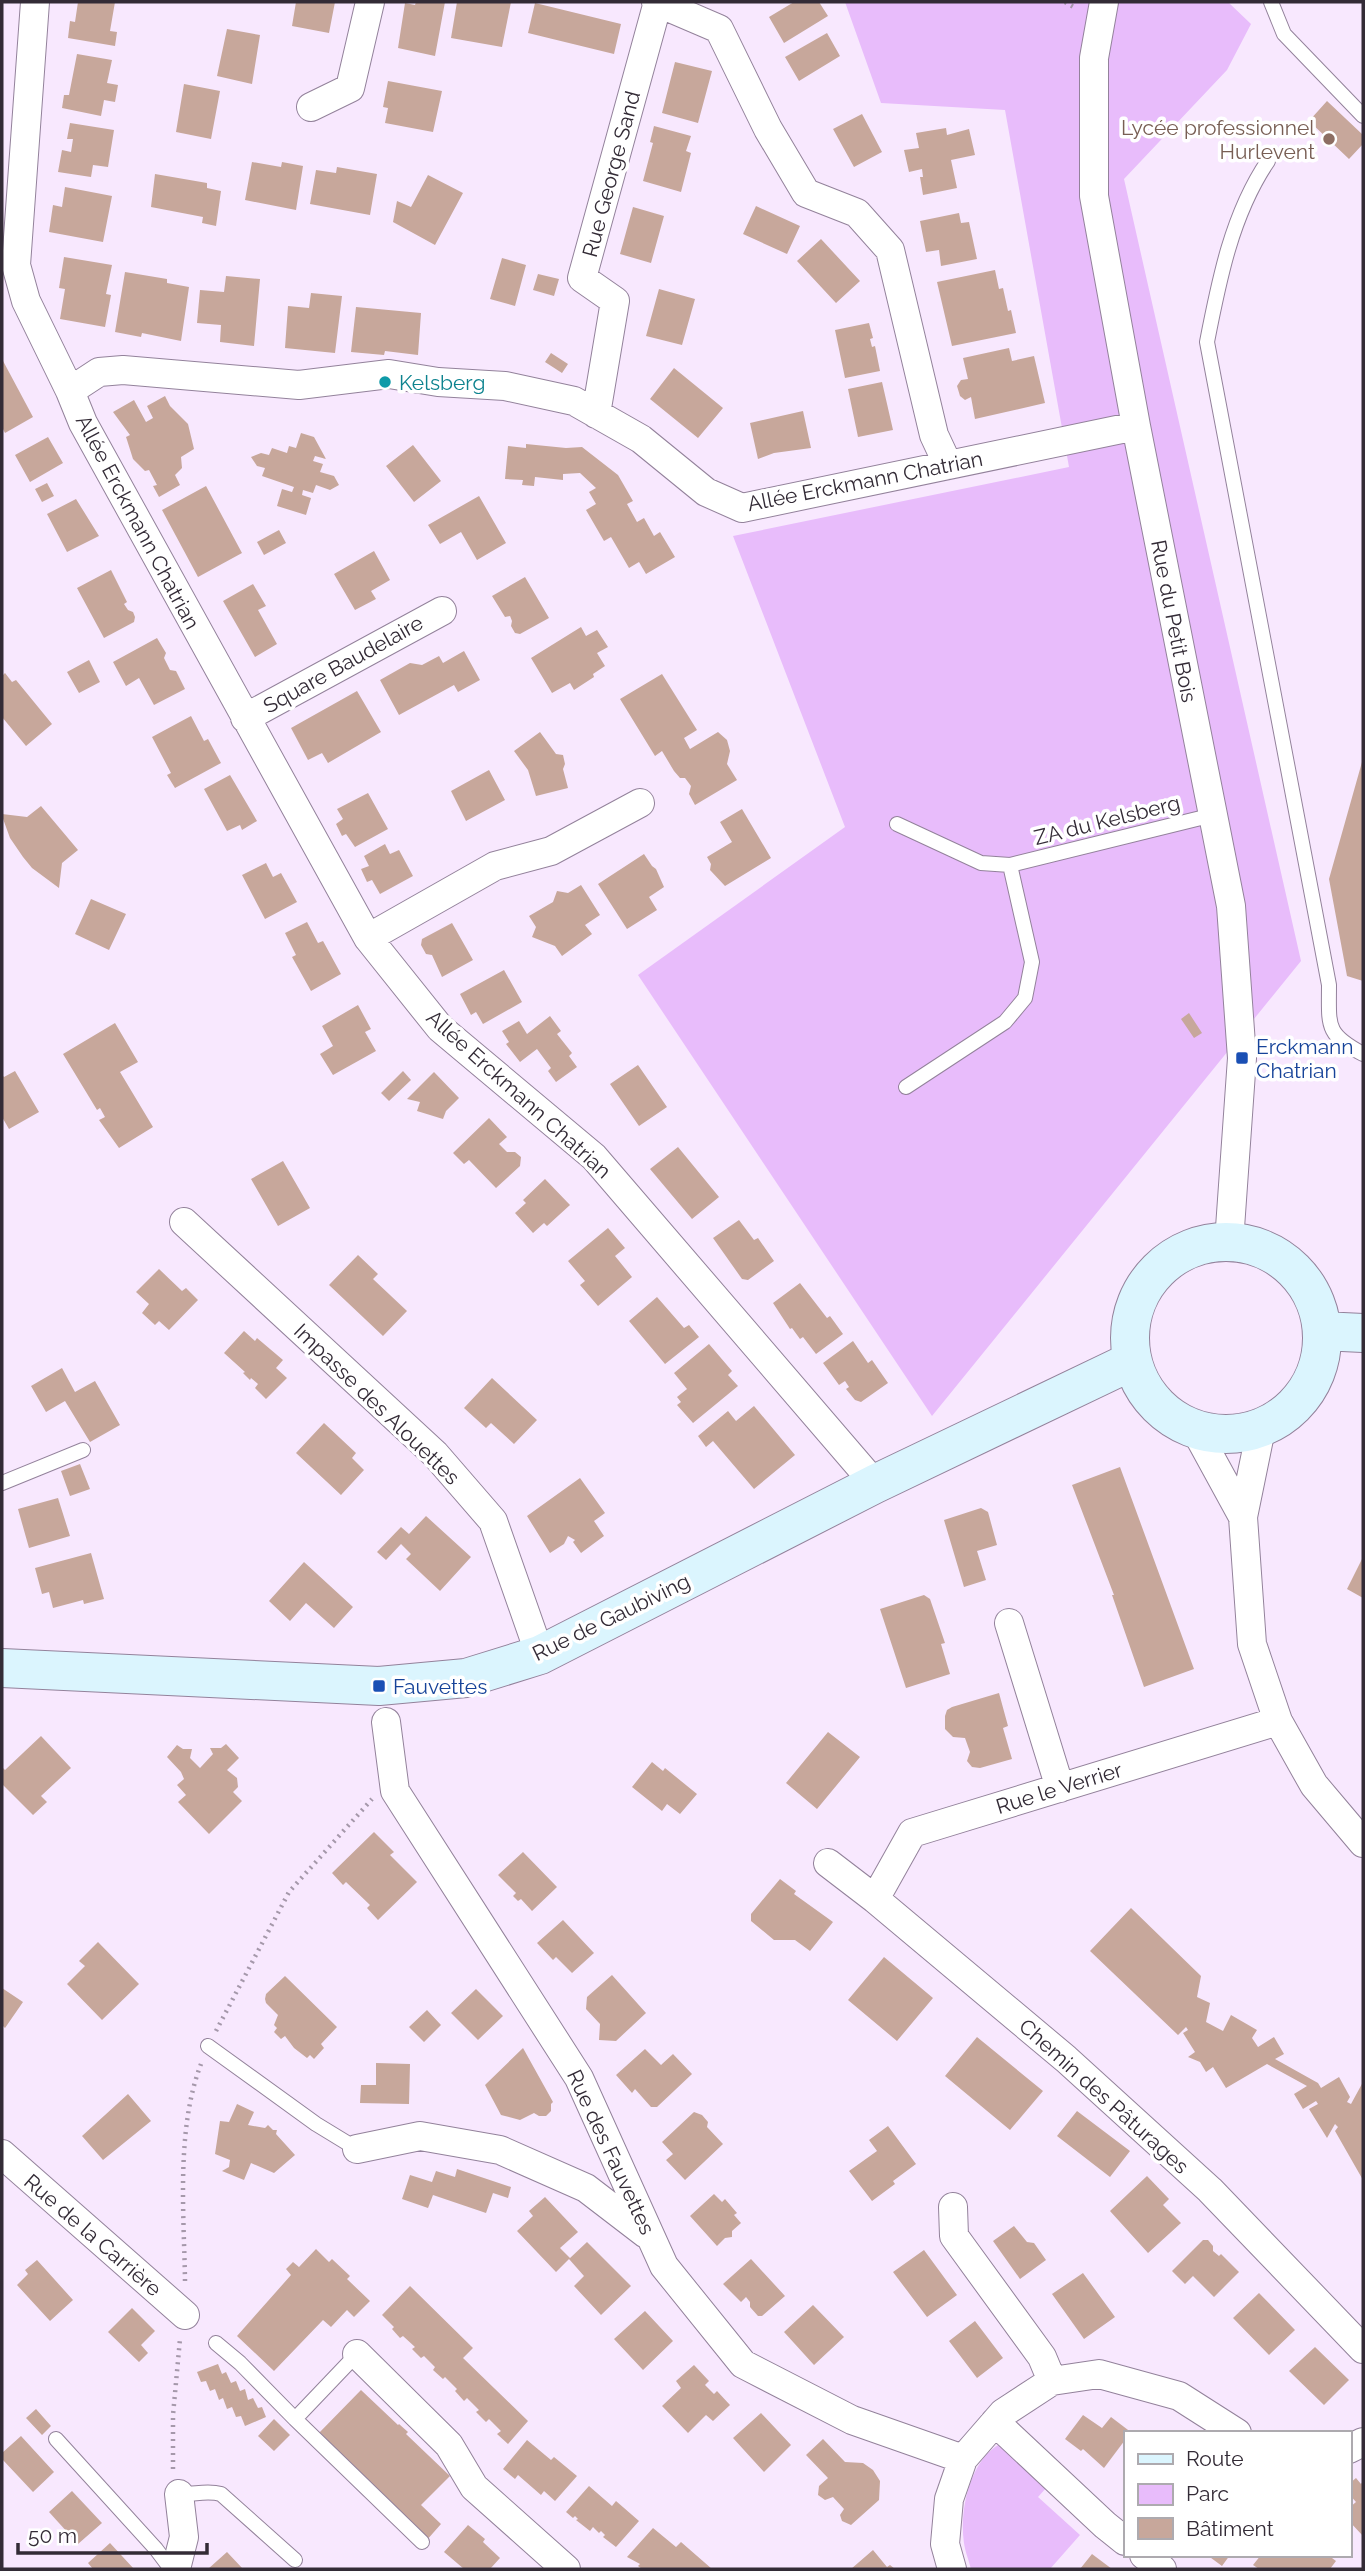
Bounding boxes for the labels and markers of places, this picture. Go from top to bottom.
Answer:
place label: Lycée professionnel Hurlevent [1121,115,1315,164]
marker: Lycée professionnel Hurlevent [1321,131,1337,147]
place label: Kelsberg [399,370,485,395]
marker: Kelsberg [377,374,393,390]
place label: Erckmann Chatrian [1256,1034,1354,1083]
marker: Erckmann Chatrian [1234,1050,1250,1066]
place label: Fauvettes [393,1674,487,1699]
marker: Fauvettes [371,1678,387,1694]

